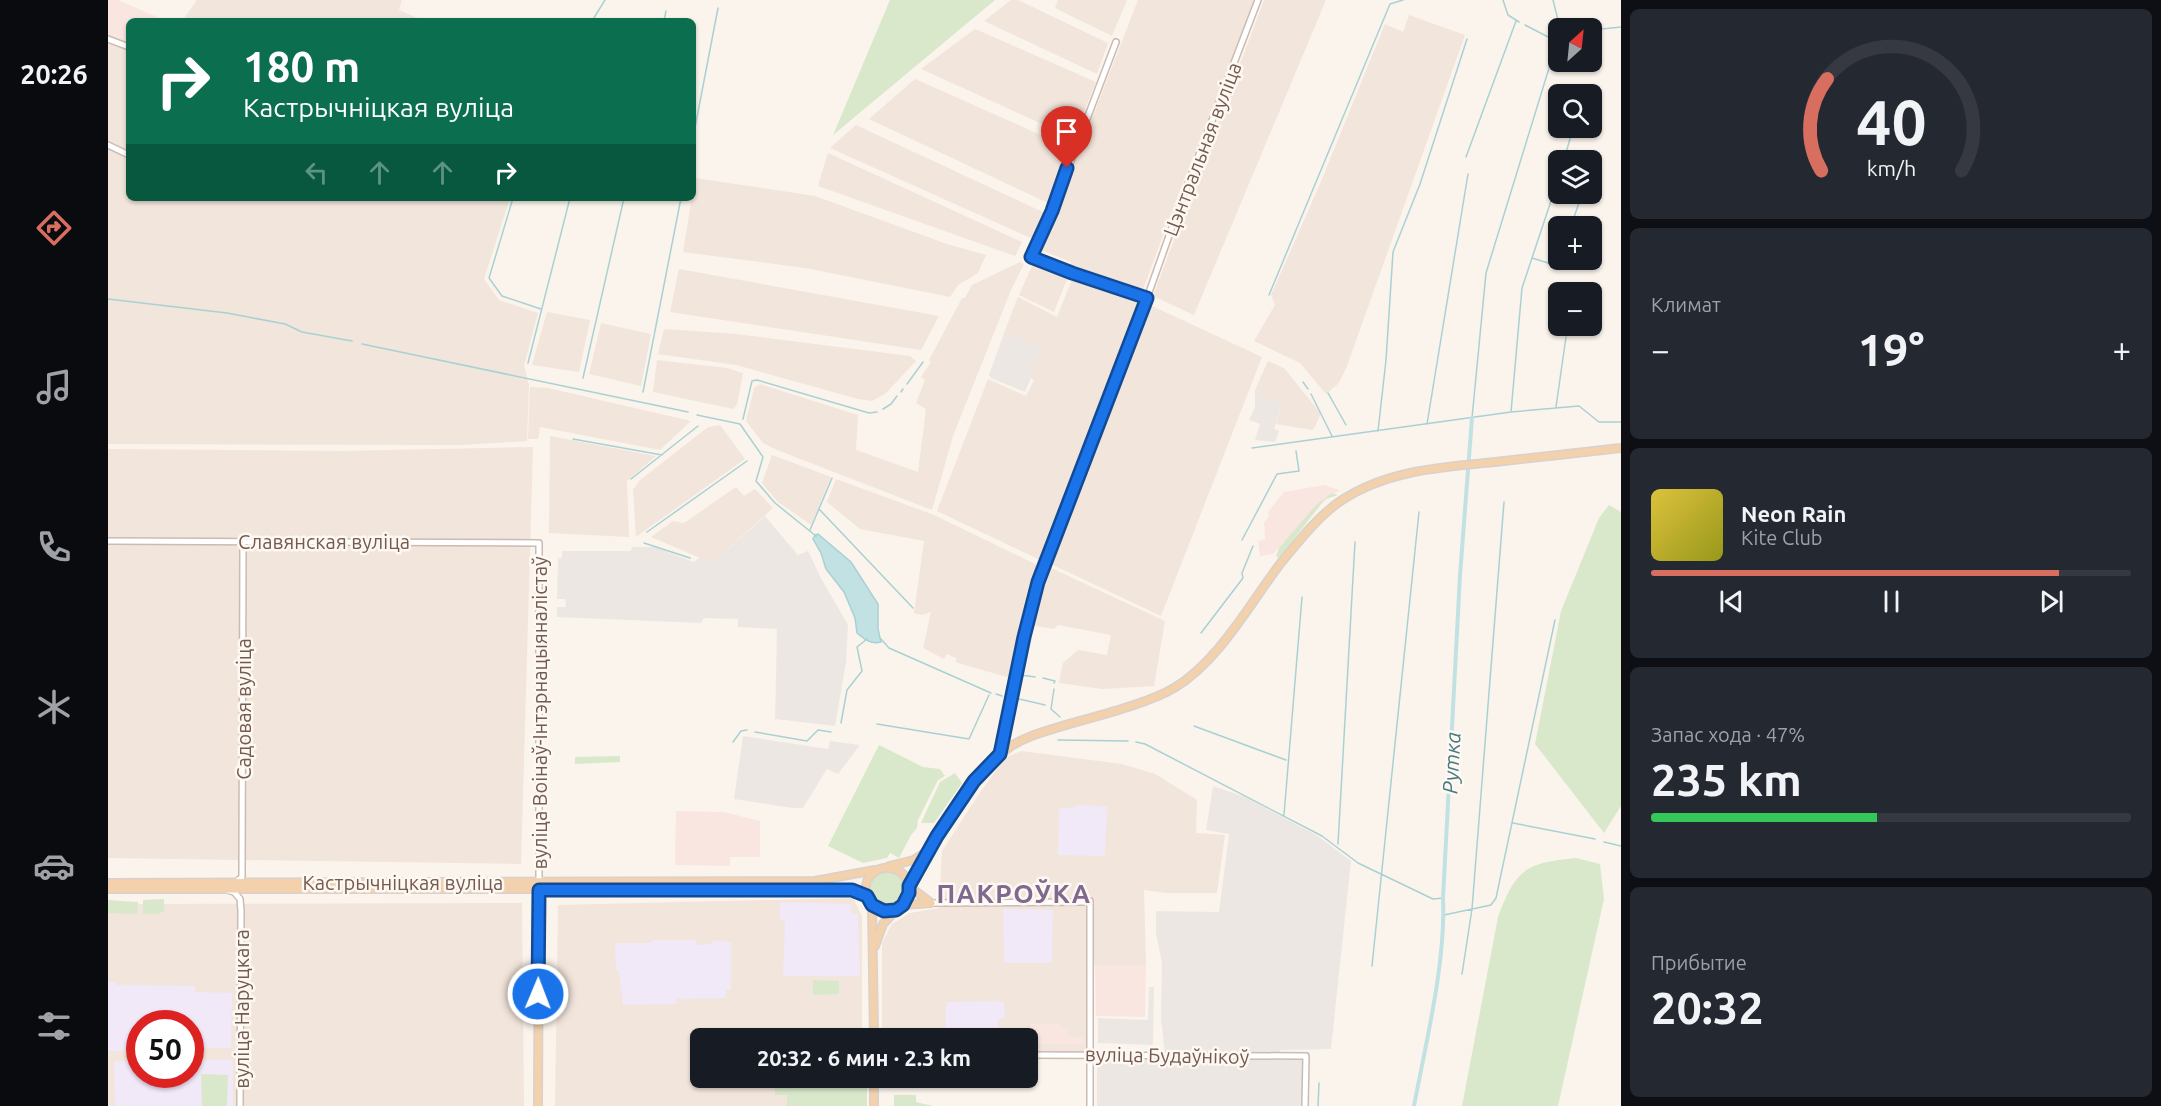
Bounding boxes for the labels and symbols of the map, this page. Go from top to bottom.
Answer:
north arrow [1548,18,1602,72]
street label: Цэнтральная вуліца [1158,59,1246,239]
pin [1041,106,1092,168]
street label: Славянская вуліца [238,530,410,553]
street label: вуліца Воінаў-Інтэрнацыяналістаў [528,556,551,870]
street label: Садовая вуліца [232,638,255,780]
water label: Рутка [1437,731,1465,795]
street label: Кастрычніцкая вуліца [303,871,503,894]
district label: ПАКРОЎКА [936,878,1092,908]
street label: вуліца Наруцкага [230,929,253,1089]
position arrow [506,962,570,1026]
speed limit sign: 50 [126,1010,204,1088]
street label: вуліца Будаўнікоў [1085,1042,1250,1068]

